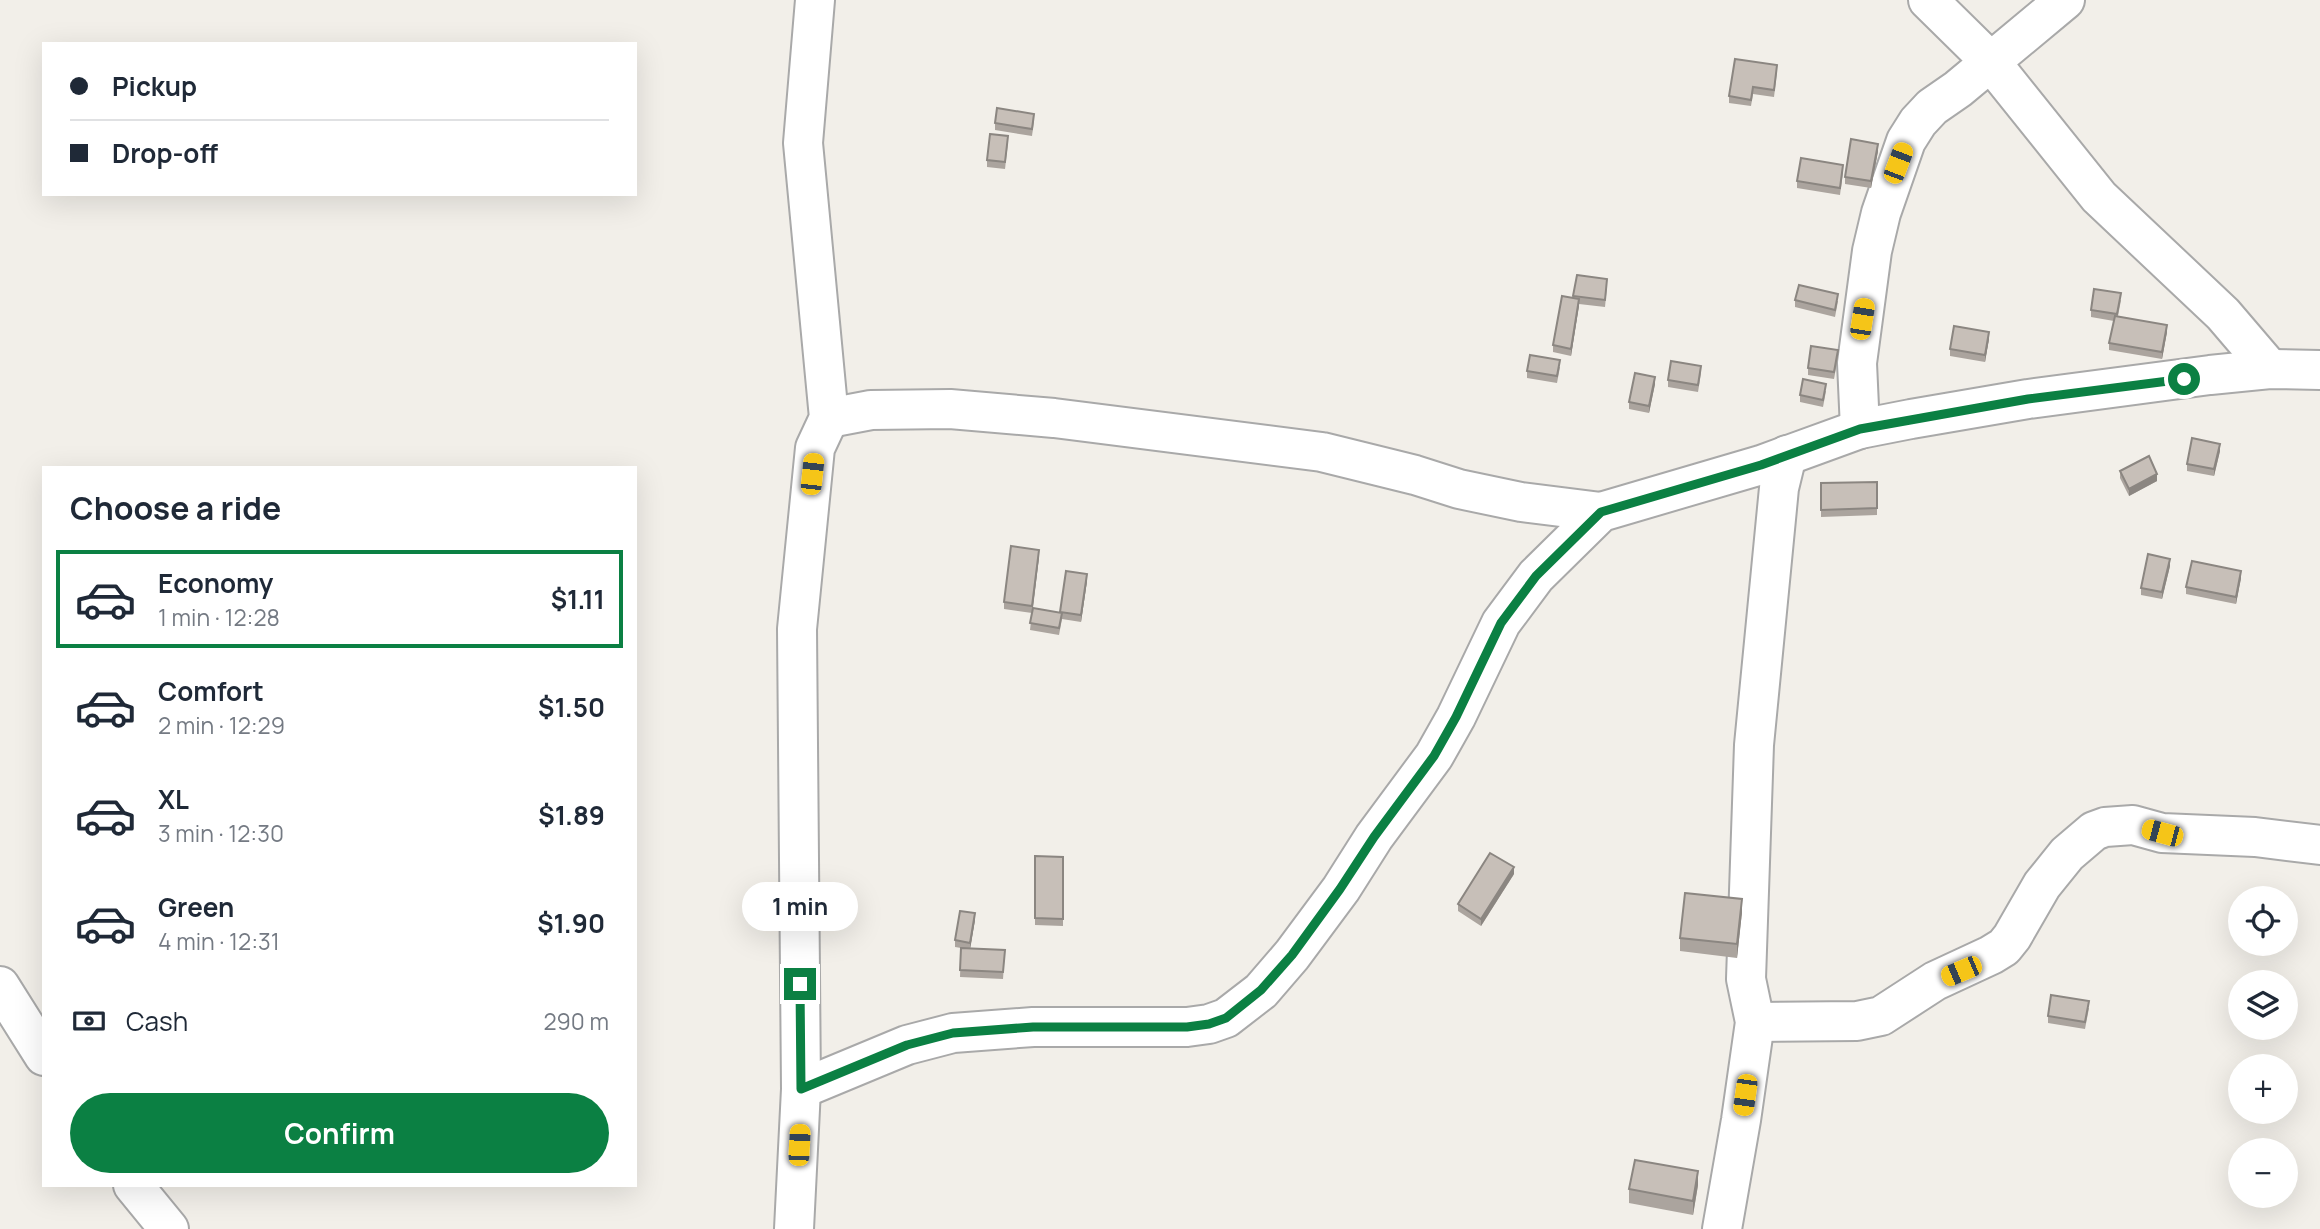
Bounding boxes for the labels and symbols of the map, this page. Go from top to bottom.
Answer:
car [1881,140,1916,186]
car [1849,297,1876,341]
route start [2168,363,2200,395]
car [800,452,825,496]
car [2139,817,2186,849]
callout: 1 min [742,883,858,932]
car [1938,953,1985,989]
route end [784,968,816,1000]
car [1732,1073,1759,1117]
car [788,1123,811,1167]

